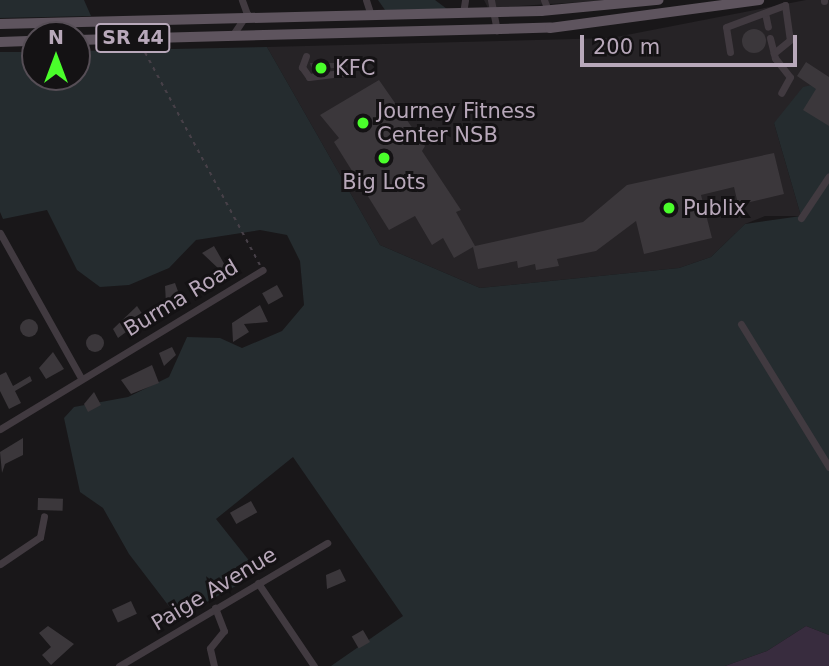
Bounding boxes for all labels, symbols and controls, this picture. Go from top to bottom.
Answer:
north arrow [21,21,91,91]
scale bar [584,21,801,65]
road number: SR 44 [94,22,172,54]
text: N [48,26,64,48]
text: 200 m [593,35,660,59]
place label: KFC [335,55,376,81]
marker: KFC [313,60,329,76]
place label: Journey Fitness Center NSB [377,98,536,148]
marker: Journey Fitness Center NSB [355,115,371,131]
marker: Big Lots [376,150,392,166]
place label: Big Lots [342,169,426,195]
place label: Publix [683,195,746,221]
marker: Publix [661,200,677,216]
street label: Burma Road [119,254,243,342]
street label: Paige Avenue [147,542,281,636]

